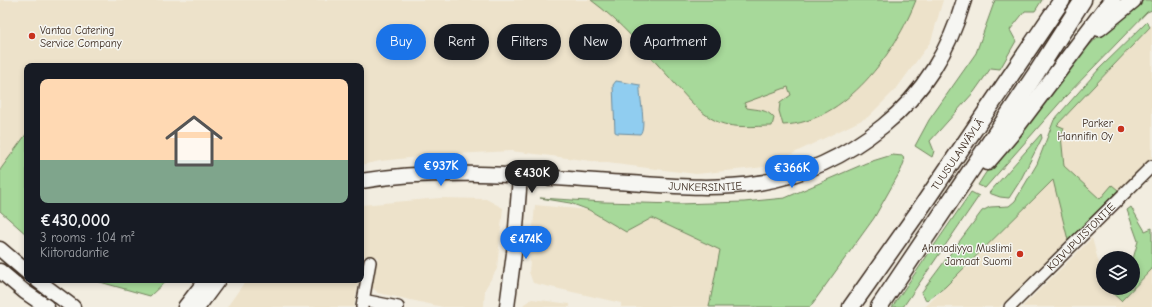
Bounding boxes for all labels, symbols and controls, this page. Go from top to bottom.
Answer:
place label: Vantaa Catering Service Company [40,24,122,50]
chip: Buy [376,24,426,60]
chip: Rent [434,24,489,60]
chip: Filters [497,24,561,60]
chip: New [569,24,622,60]
chip: Apartment [630,24,721,60]
marker: Vantaa Catering Service Company [27,31,37,41]
icon: home [158,105,230,177]
street label: TUUSULANVÄYLÄ [929,116,987,193]
place label: Parker Hannifin Oy [1057,117,1114,143]
marker: Parker Hannifin Oy [1116,124,1126,134]
pin: €937K [413,153,469,187]
pin: €366K [764,155,820,189]
text: €937K [423,158,459,173]
pin: €430K [504,160,560,194]
text: €366K [774,160,810,175]
text: €430K [514,165,550,180]
street label: JUNKERSINTIE [668,179,743,194]
street label: KOIVUPUISTONTIE [1045,200,1118,273]
text: €430,000 [40,211,110,230]
pin: €474K [498,226,554,260]
text: 3 rooms · 104 m² [40,230,134,245]
text: €474K [509,231,543,246]
place label: Ahmadiyya Muslimi Jamaat Suomi [922,242,1012,268]
text: Kiitoradantie [40,245,109,260]
marker: Ahmadiyya Muslimi Jamaat Suomi [1015,249,1025,259]
map controls [1096,251,1140,295]
button: layers [1096,251,1140,295]

